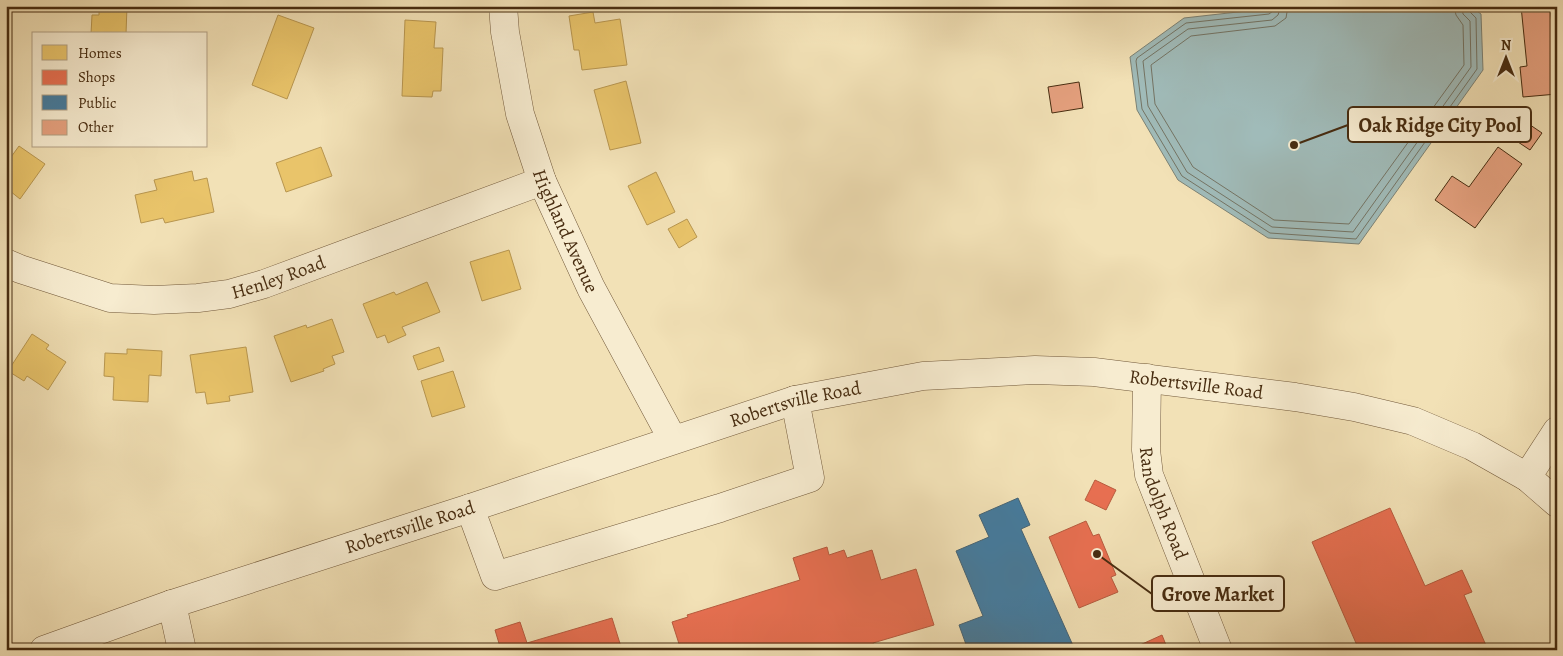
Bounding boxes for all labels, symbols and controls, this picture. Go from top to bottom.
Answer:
legend [32,32,208,148]
north arrow [1480,32,1530,82]
text: N [1501,36,1511,55]
text: Homes [78,43,122,63]
text: Shops [78,67,115,87]
text: Public [78,93,116,113]
callout: Oak Ridge City Pool [1348,107,1531,142]
text: Oak Ridge City Pool [1358,112,1522,139]
text: Other [78,117,114,137]
street label: Highland Avenue [526,166,605,297]
street label: Henley Road [228,249,330,306]
street label: Robertsville Road [1128,363,1266,406]
street label: Robertsville Road [726,375,864,434]
street label: Randolph Road [1133,445,1194,564]
street label: Robertsville Road [342,494,479,560]
callout: Grove Market [1152,576,1284,611]
text: Grove Market [1162,581,1275,608]

